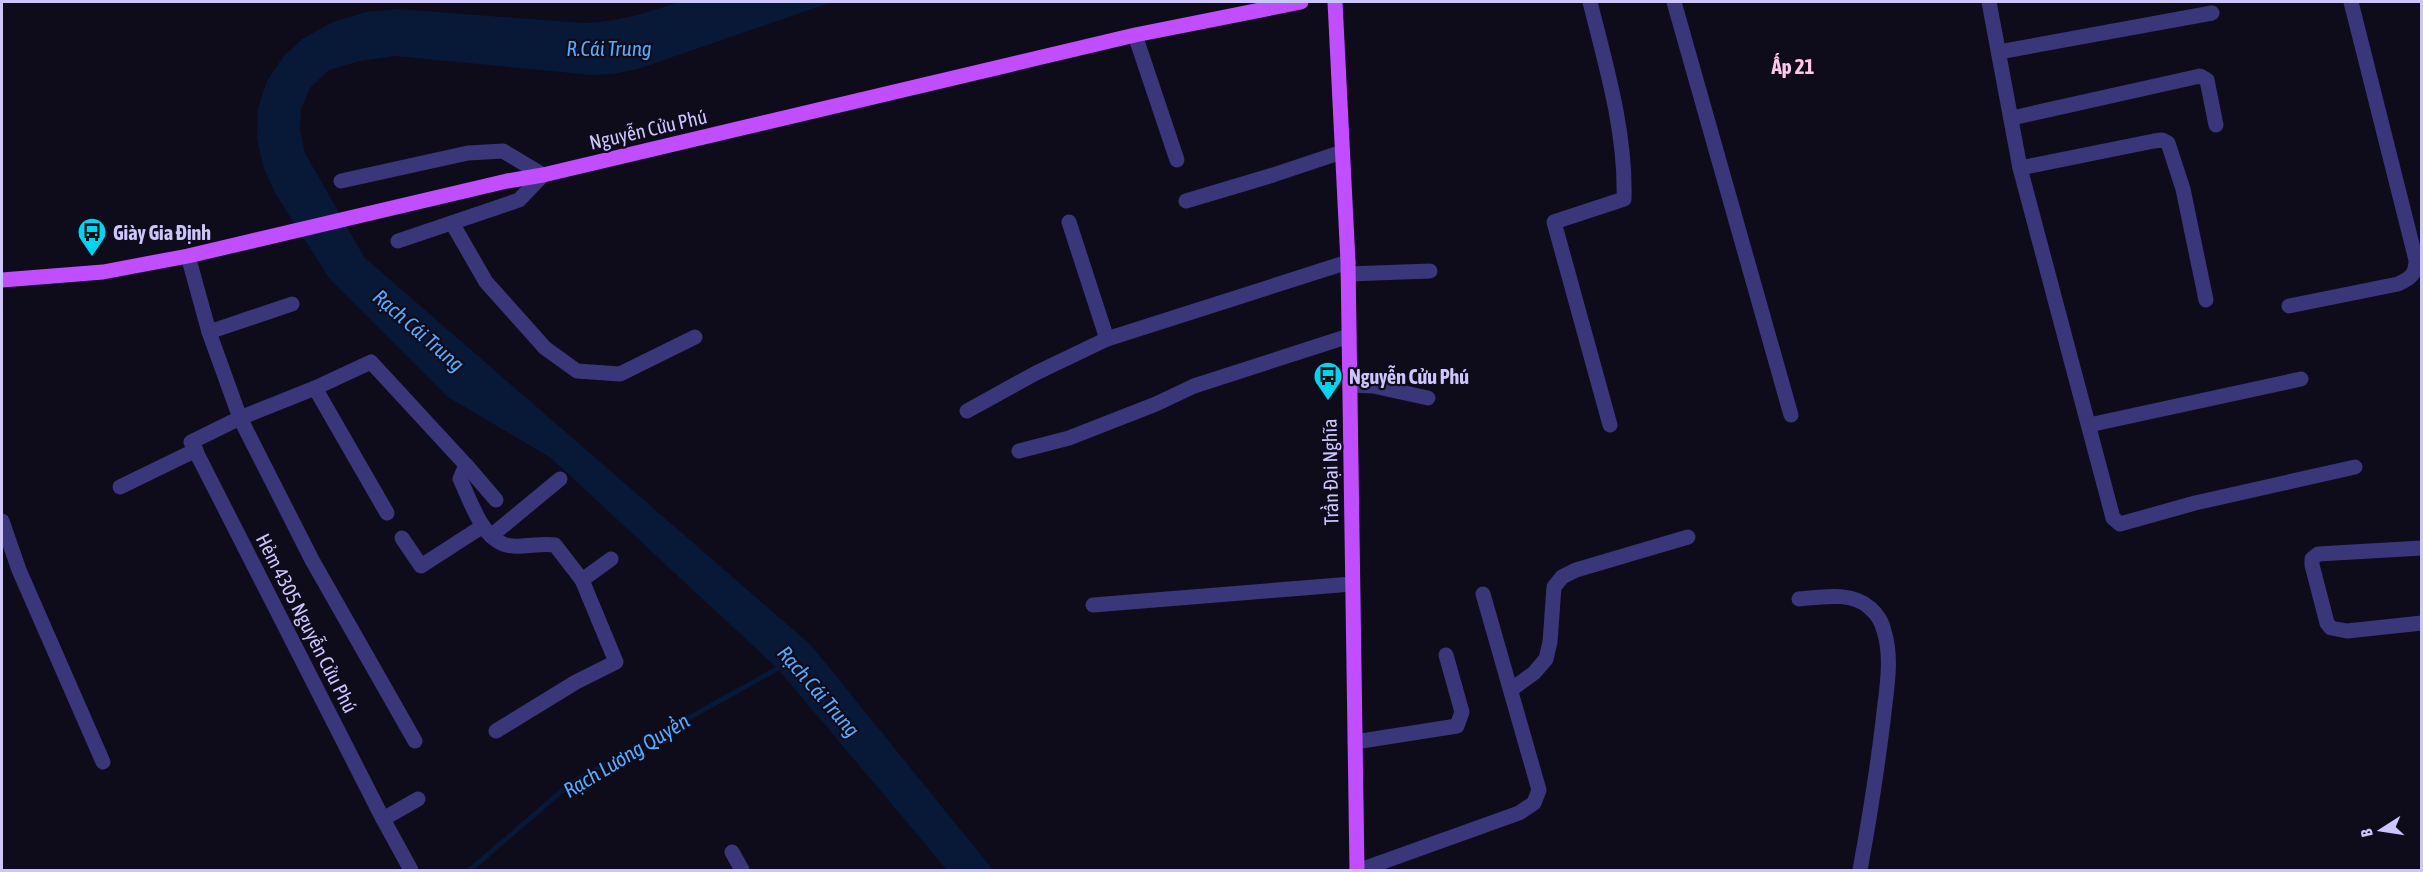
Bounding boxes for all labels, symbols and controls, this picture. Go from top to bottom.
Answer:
water label: R.Cái Trung [566,36,652,60]
district label: Ấp 21 [1771,53,1815,78]
street label: Nguyễn Cửu Phú [587,104,709,154]
bus stop icon: Giày Gia Định [76,216,108,258]
place label: Giày Gia Định [113,221,211,244]
water label: Rạch Cái Trung [369,284,469,376]
bus stop icon: Nguyễn Cửu Phú [1312,360,1344,402]
place label: Nguyễn Cửu Phú [1349,365,1469,388]
street label: Trần Đại Nghĩa [1318,418,1342,526]
street label: Hẻm 4305 Nguyễn Cửu Phú [252,530,362,716]
water label: Rạch Cái Trung [773,641,865,741]
water label: Rạch Lương Quyền [559,708,693,802]
north arrow [2351,800,2411,860]
text: B [2357,827,2376,839]

